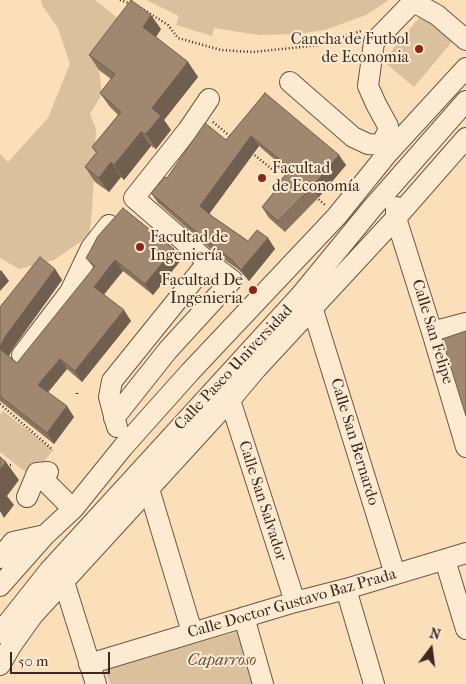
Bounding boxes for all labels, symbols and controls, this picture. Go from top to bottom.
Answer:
place label: Cancha de Futbol de Economia [291,30,409,68]
marker: Cancha de Futbol de Economia [413,43,425,55]
place label: Facultad de Economía [272,159,360,197]
marker: Facultad de Economía [256,172,268,184]
place label: Facultad de Ingeniería [150,228,228,266]
marker: Facultad de Ingeniería [134,241,146,253]
place label: Facultad De Ingenieria [161,271,243,309]
street label: Calle San Felipe [407,277,457,387]
marker: Facultad De Ingenieria [247,284,259,296]
street label: Calle Paseo Universidad [171,301,297,435]
street label: Calle San Bernardo [326,376,382,508]
street label: Calle San Salvador [234,438,290,564]
street label: Calle Doctor Gustavo Baz Prada [185,565,399,643]
north arrow [406,624,456,674]
text: N [428,624,442,644]
scale bar [12,642,112,674]
park label: Caparroso [188,651,256,671]
text: 50 m [18,652,48,670]

